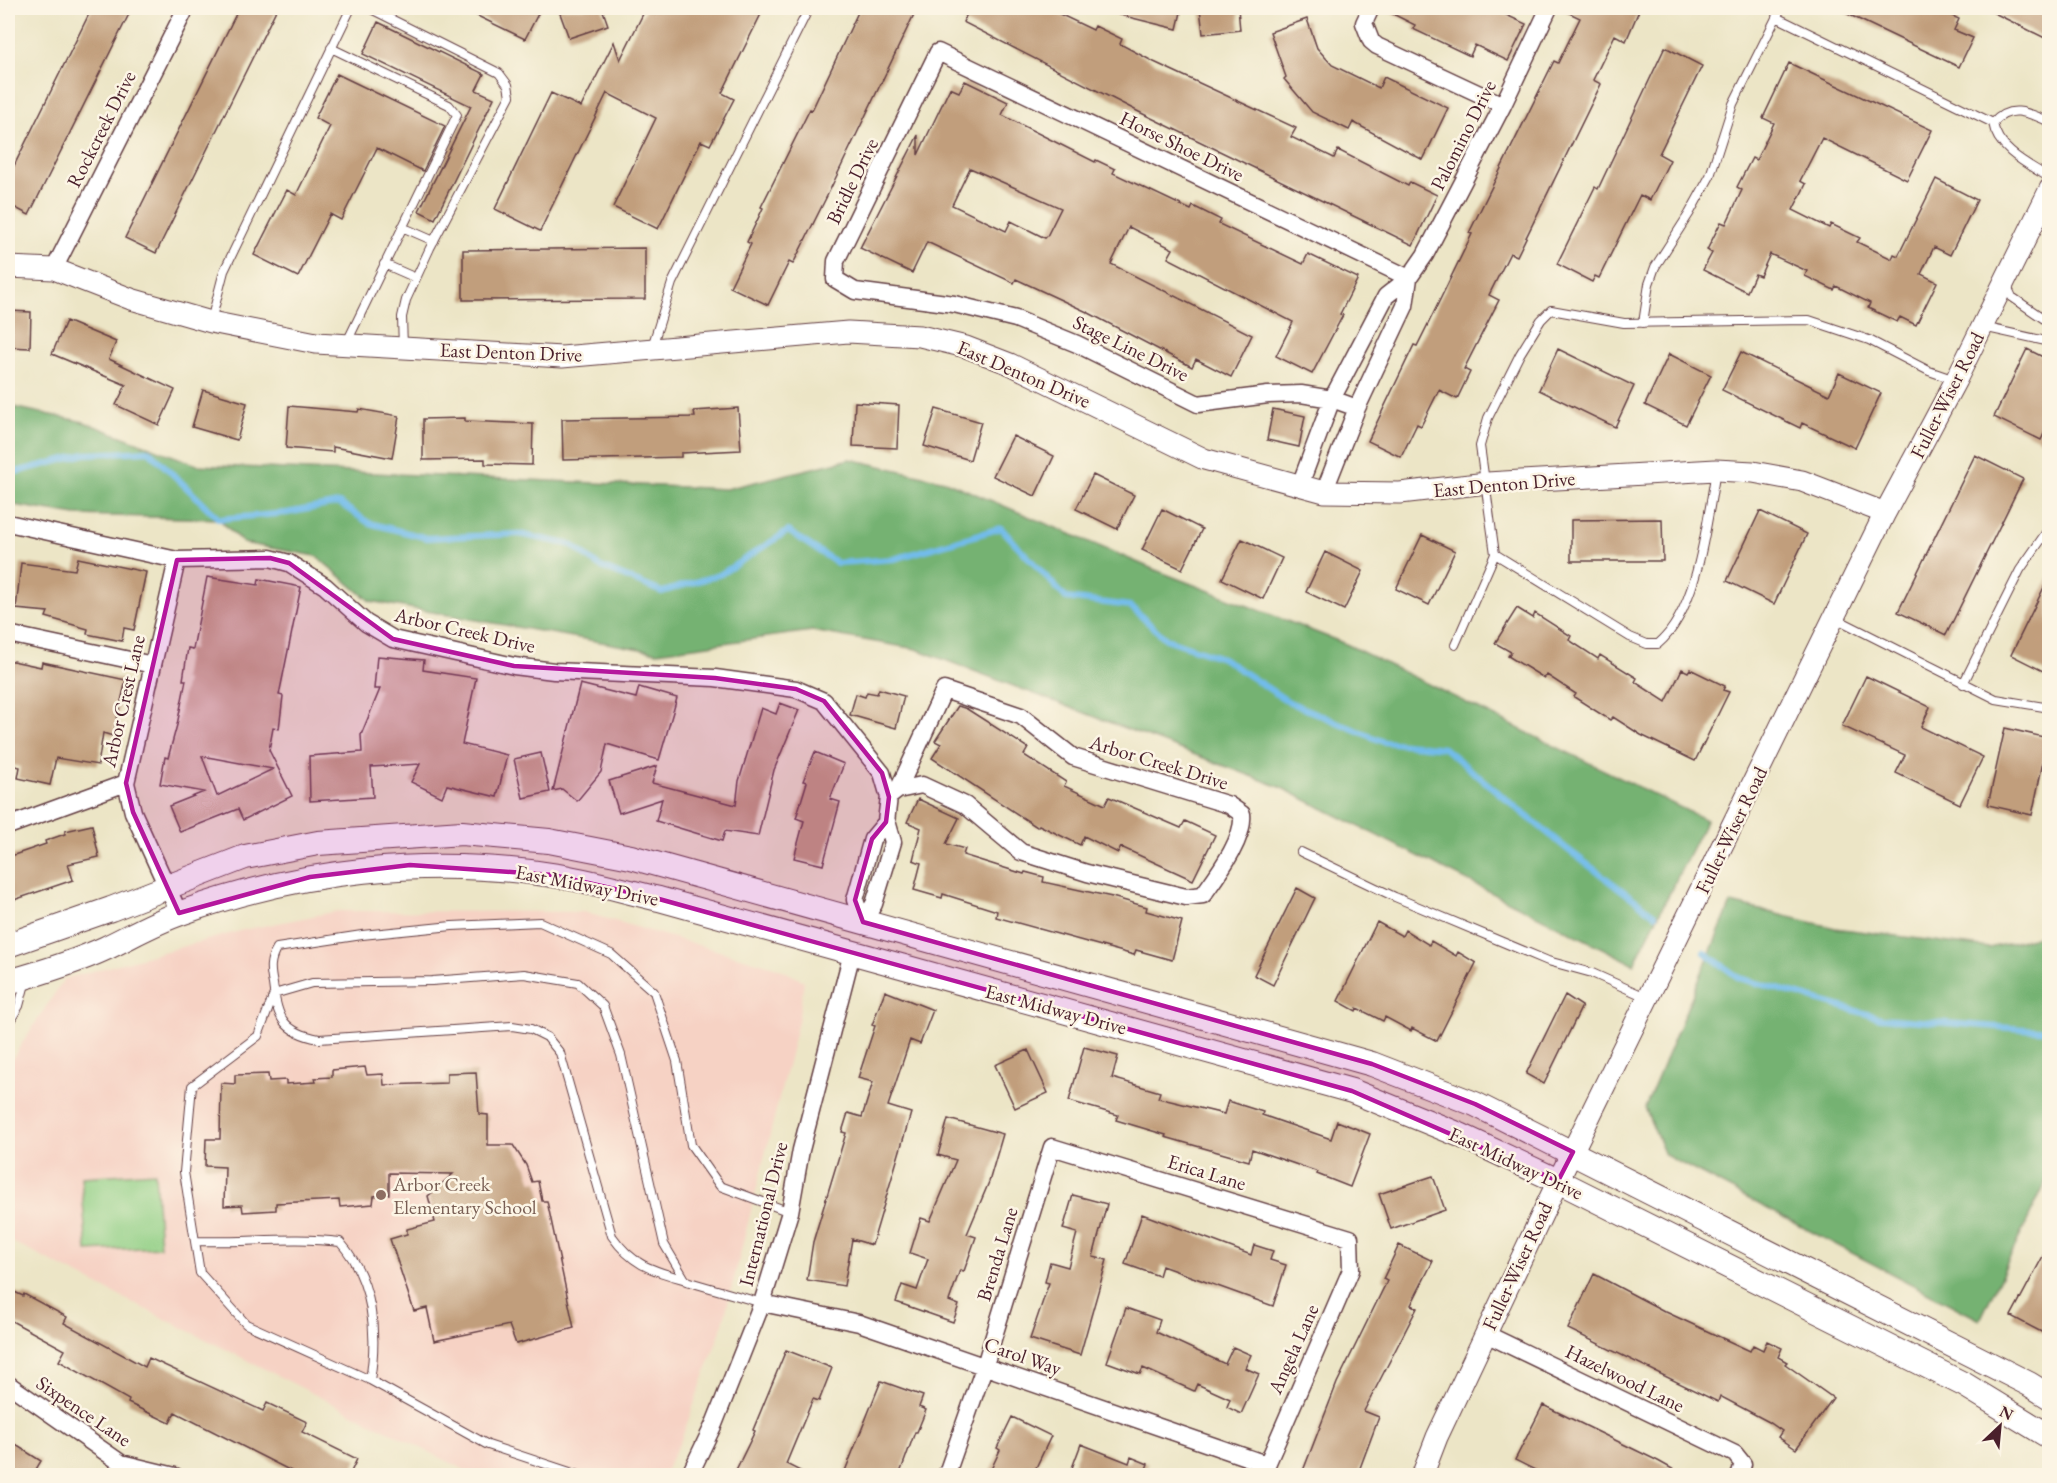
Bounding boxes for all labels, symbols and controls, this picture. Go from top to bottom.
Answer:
street label: Rockcreek Drive [60,66,142,192]
street label: Palomino Drive [1424,75,1502,195]
street label: Horse Shoe Drive [1116,105,1249,187]
street label: Bridle Drive [820,133,884,228]
street label: Stage Line Drive [1069,309,1193,387]
street label: Fuller-Wiser Road [1904,327,1990,463]
street label: East Denton Drive [953,334,1095,414]
street label: East Denton Drive [439,337,583,367]
street label: East Denton Drive [1432,465,1576,503]
street label: Arbor Creek Drive [391,601,538,659]
street label: Arbor Crest Lane [95,632,151,771]
street label: Arbor Creek Drive [1085,728,1232,796]
street label: Fuller-Wiser Road [1689,761,1773,898]
street label: East Midway Drive [513,858,661,912]
street label: East Midway Drive [983,978,1130,1040]
street label: East Midway Drive [1445,1121,1587,1206]
street label: International Drive [733,1139,794,1289]
street label: Erica Lane [1165,1148,1250,1196]
place label: Arbor Creek Elementary School [392,1171,537,1220]
marker: Arbor Creek Elementary School [374,1188,388,1202]
street label: Fuller-Wiser Road [1476,1197,1558,1334]
street label: Brenda Lane [970,1204,1024,1304]
street label: Angela Lane [1261,1300,1324,1399]
street label: Carol Way [981,1331,1065,1381]
street label: Hazelwood Lane [1561,1338,1689,1418]
street label: Sixpence Lane [32,1370,137,1452]
north arrow [1970,1396,2030,1456]
text: N [1996,1401,2017,1425]

